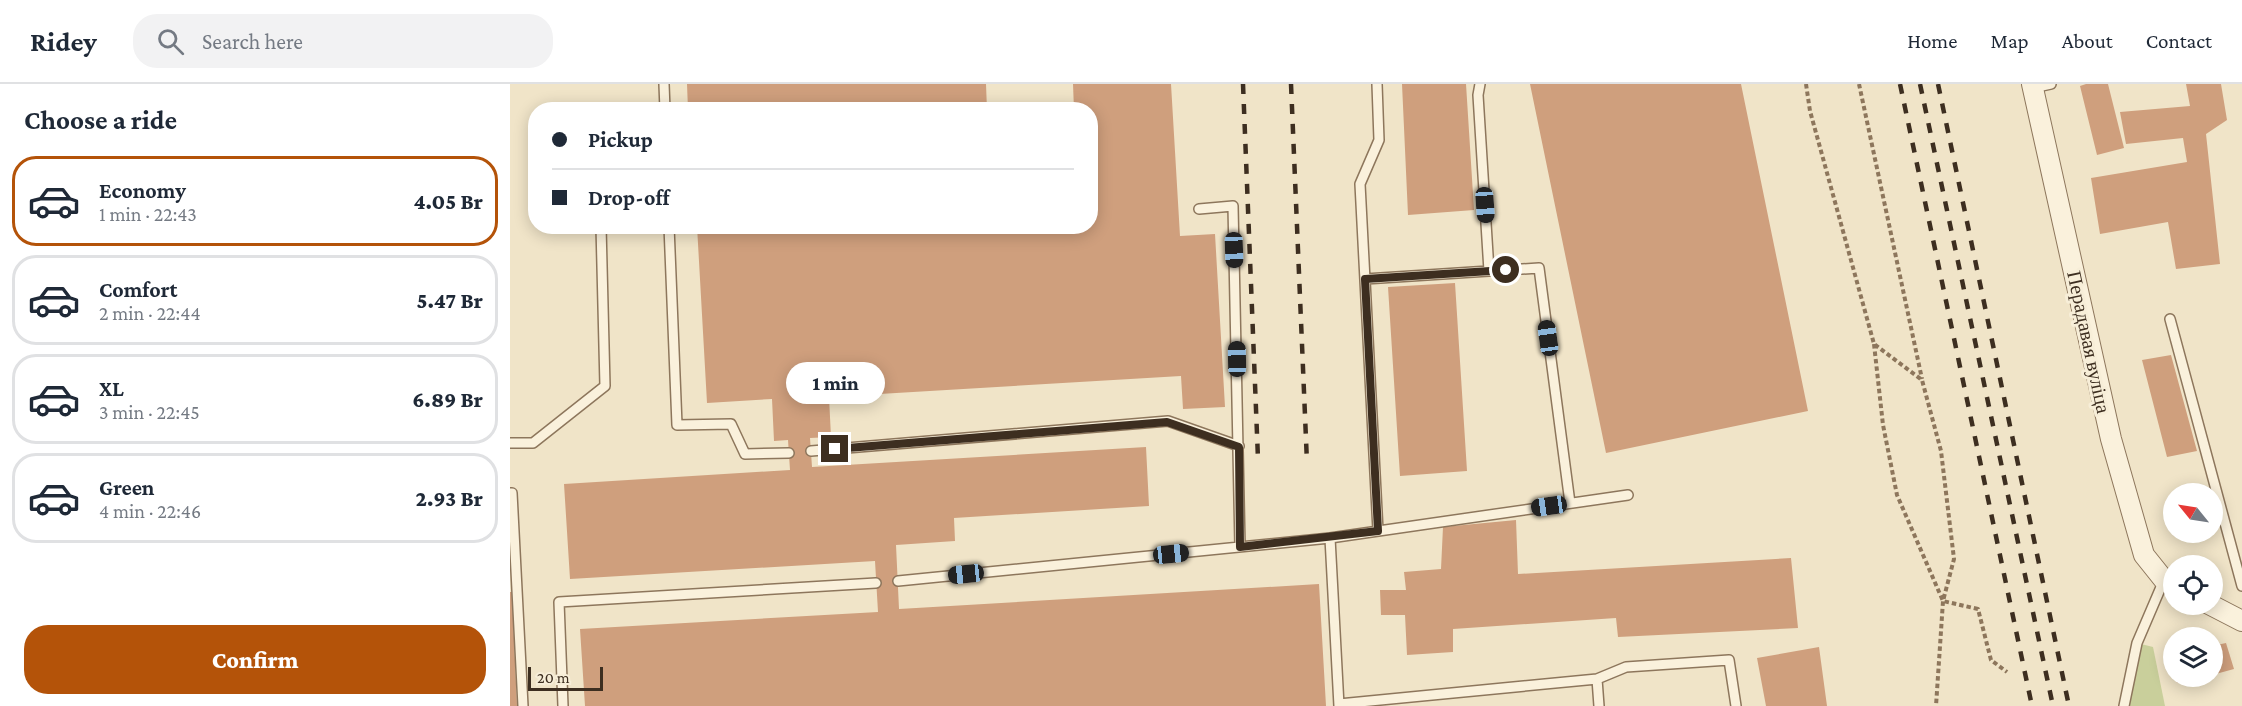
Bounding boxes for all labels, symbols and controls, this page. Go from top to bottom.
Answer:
search box [133,14,553,68]
icon: search [154,25,187,58]
text: Ridey [30,26,97,57]
text: Search here [202,29,303,54]
text: Home [1907,29,1957,53]
text: Map [1990,29,2029,53]
text: About [2062,29,2113,53]
text: Contact [2146,29,2212,53]
text: Choose a ride [24,105,177,135]
text: Pickup [588,127,653,152]
icon: car [27,174,81,228]
text: Economy [99,178,186,203]
text: Drop-off [588,185,670,210]
car [1475,186,1495,224]
text: 4.05 Br [413,189,483,214]
text: 1 min · 22:43 [99,203,197,225]
car [1224,232,1244,268]
route start [1492,256,1519,283]
street label: Перадавая вуліца [2062,269,2115,416]
icon: car [27,273,81,327]
text: Comfort [99,277,177,302]
text: 5.47 Br [417,288,483,313]
text: 2 min · 22:44 [99,302,201,324]
car [1537,319,1559,357]
car [1228,341,1246,377]
callout: 1 min [786,362,884,404]
icon: car [27,372,81,426]
text: 1 min [812,372,859,394]
text: XL [99,376,124,401]
text: 6.89 Br [412,387,483,412]
text: 3 min · 22:45 [99,401,200,423]
route end [821,435,848,462]
icon: car [27,471,81,525]
text: Green [99,475,155,500]
north arrow [2163,483,2223,543]
map controls [2163,483,2223,687]
text: 2.93 Br [416,486,483,511]
car [1530,495,1568,517]
text: 4 min · 22:46 [99,500,201,522]
car [1152,543,1190,565]
button: locate [2163,555,2223,615]
car [947,563,985,585]
button: Confirm [24,625,486,694]
button: layers [2163,627,2223,687]
scale bar [528,664,603,692]
text: 20 m [537,669,570,686]

